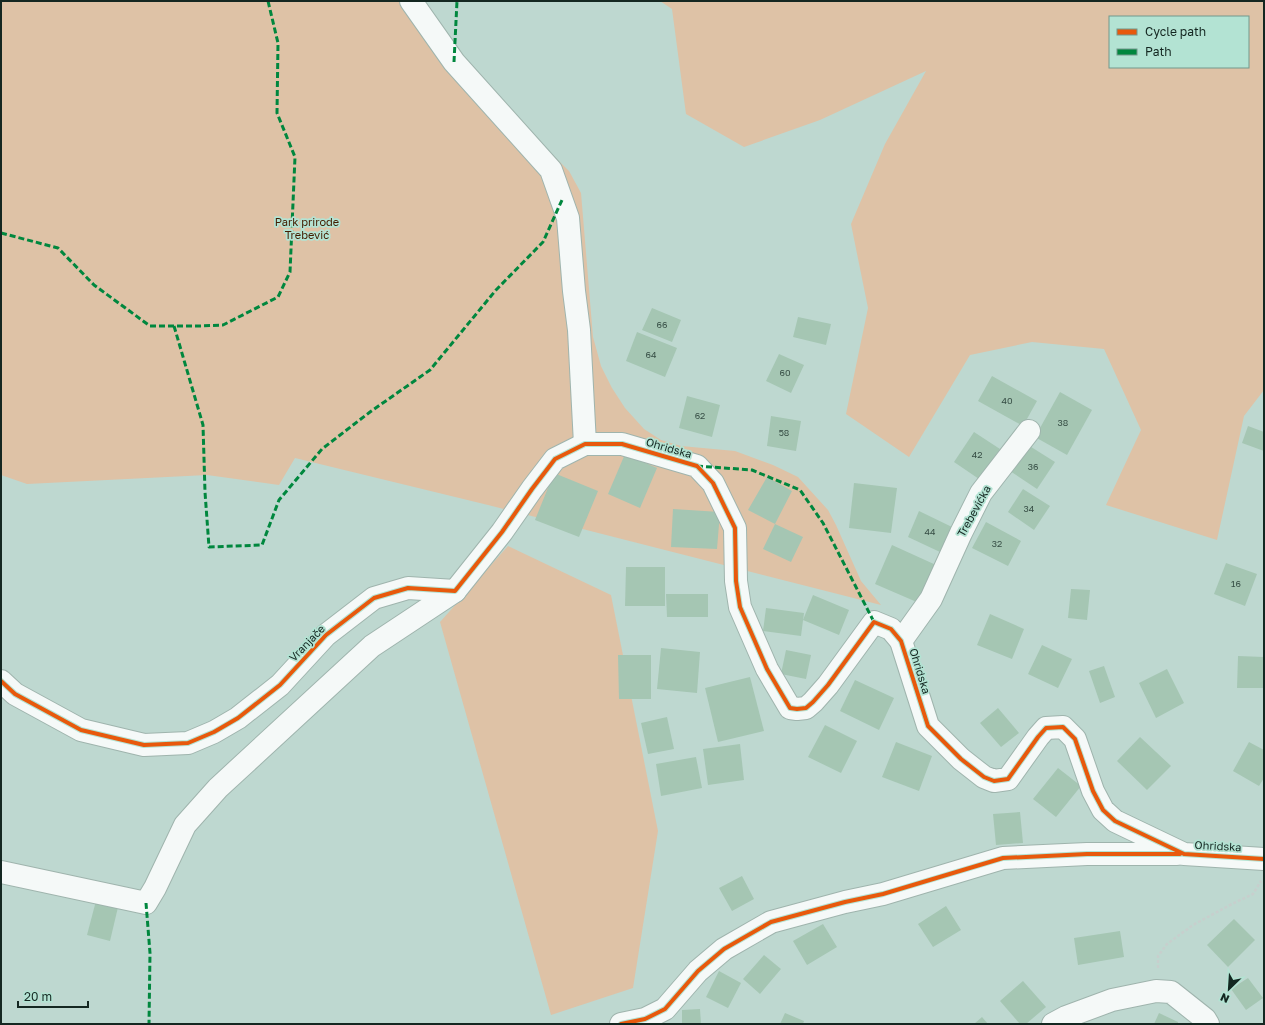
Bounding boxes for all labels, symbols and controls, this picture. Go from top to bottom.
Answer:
legend [1109,16,1249,68]
text: Cycle path [1145,24,1206,39]
text: Path [1145,44,1172,59]
park label: Park prirode Trebević [275,215,339,241]
house number: 66 [657,319,667,330]
house number: 64 [646,349,657,360]
house number: 60 [779,367,791,378]
house number: 40 [1001,395,1013,406]
house number: 62 [695,410,705,421]
house number: 38 [1058,417,1068,428]
house number: 58 [779,427,789,438]
street label: Ohridska [645,435,694,460]
house number: 42 [972,449,982,460]
house number: 36 [1028,461,1038,472]
street label: Trebevićka [954,483,993,539]
house number: 34 [1024,503,1035,514]
house number: 44 [925,526,936,537]
house number: 32 [992,538,1002,549]
house number: 16 [1231,578,1241,589]
street label: Vranjače [286,622,327,664]
street label: Ohridska [907,646,934,695]
street label: Ohridska [1194,838,1242,853]
north arrow [1209,969,1249,1009]
scale bar [18,983,88,1009]
text: 20 m [24,989,52,1004]
text: N [1218,991,1231,1006]

